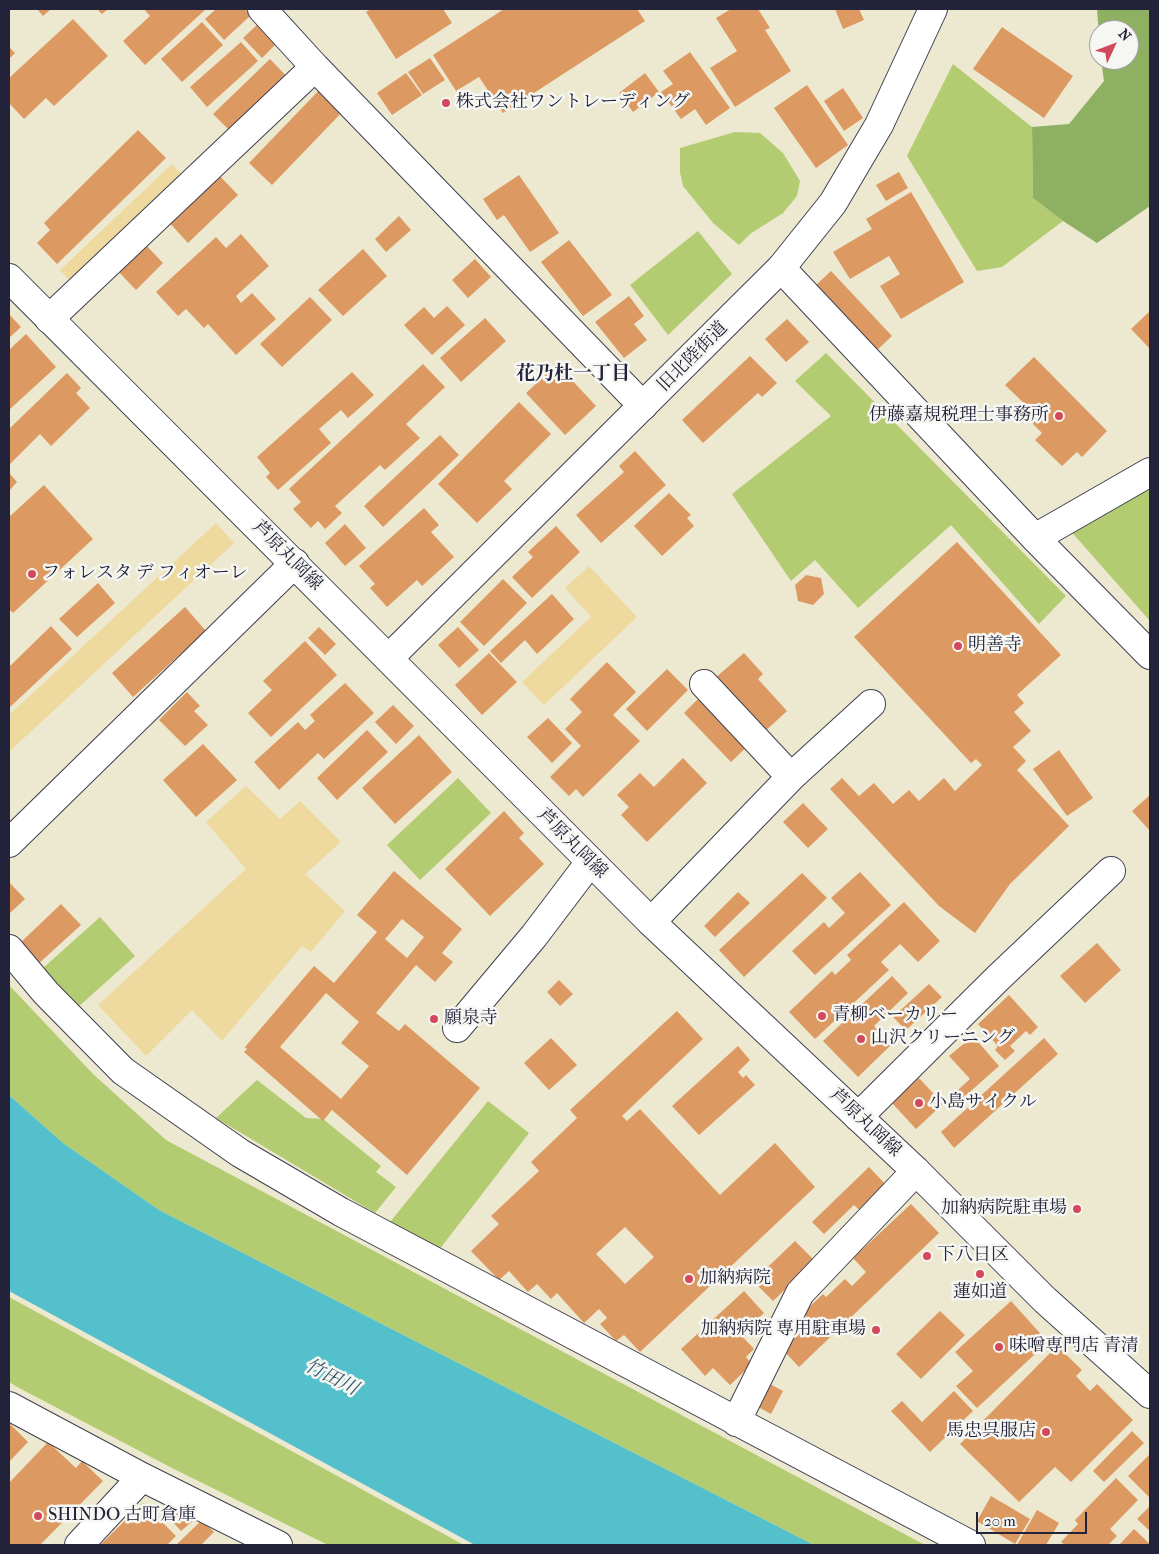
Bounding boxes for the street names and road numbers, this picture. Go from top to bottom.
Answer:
street label: 旧北陸街道 [654,318,732,396]
street label: 芦原丸岡線 [248,517,326,595]
street label: 芦原丸岡線 [533,805,611,883]
street label: 芦原丸岡線 [825,1084,905,1162]

